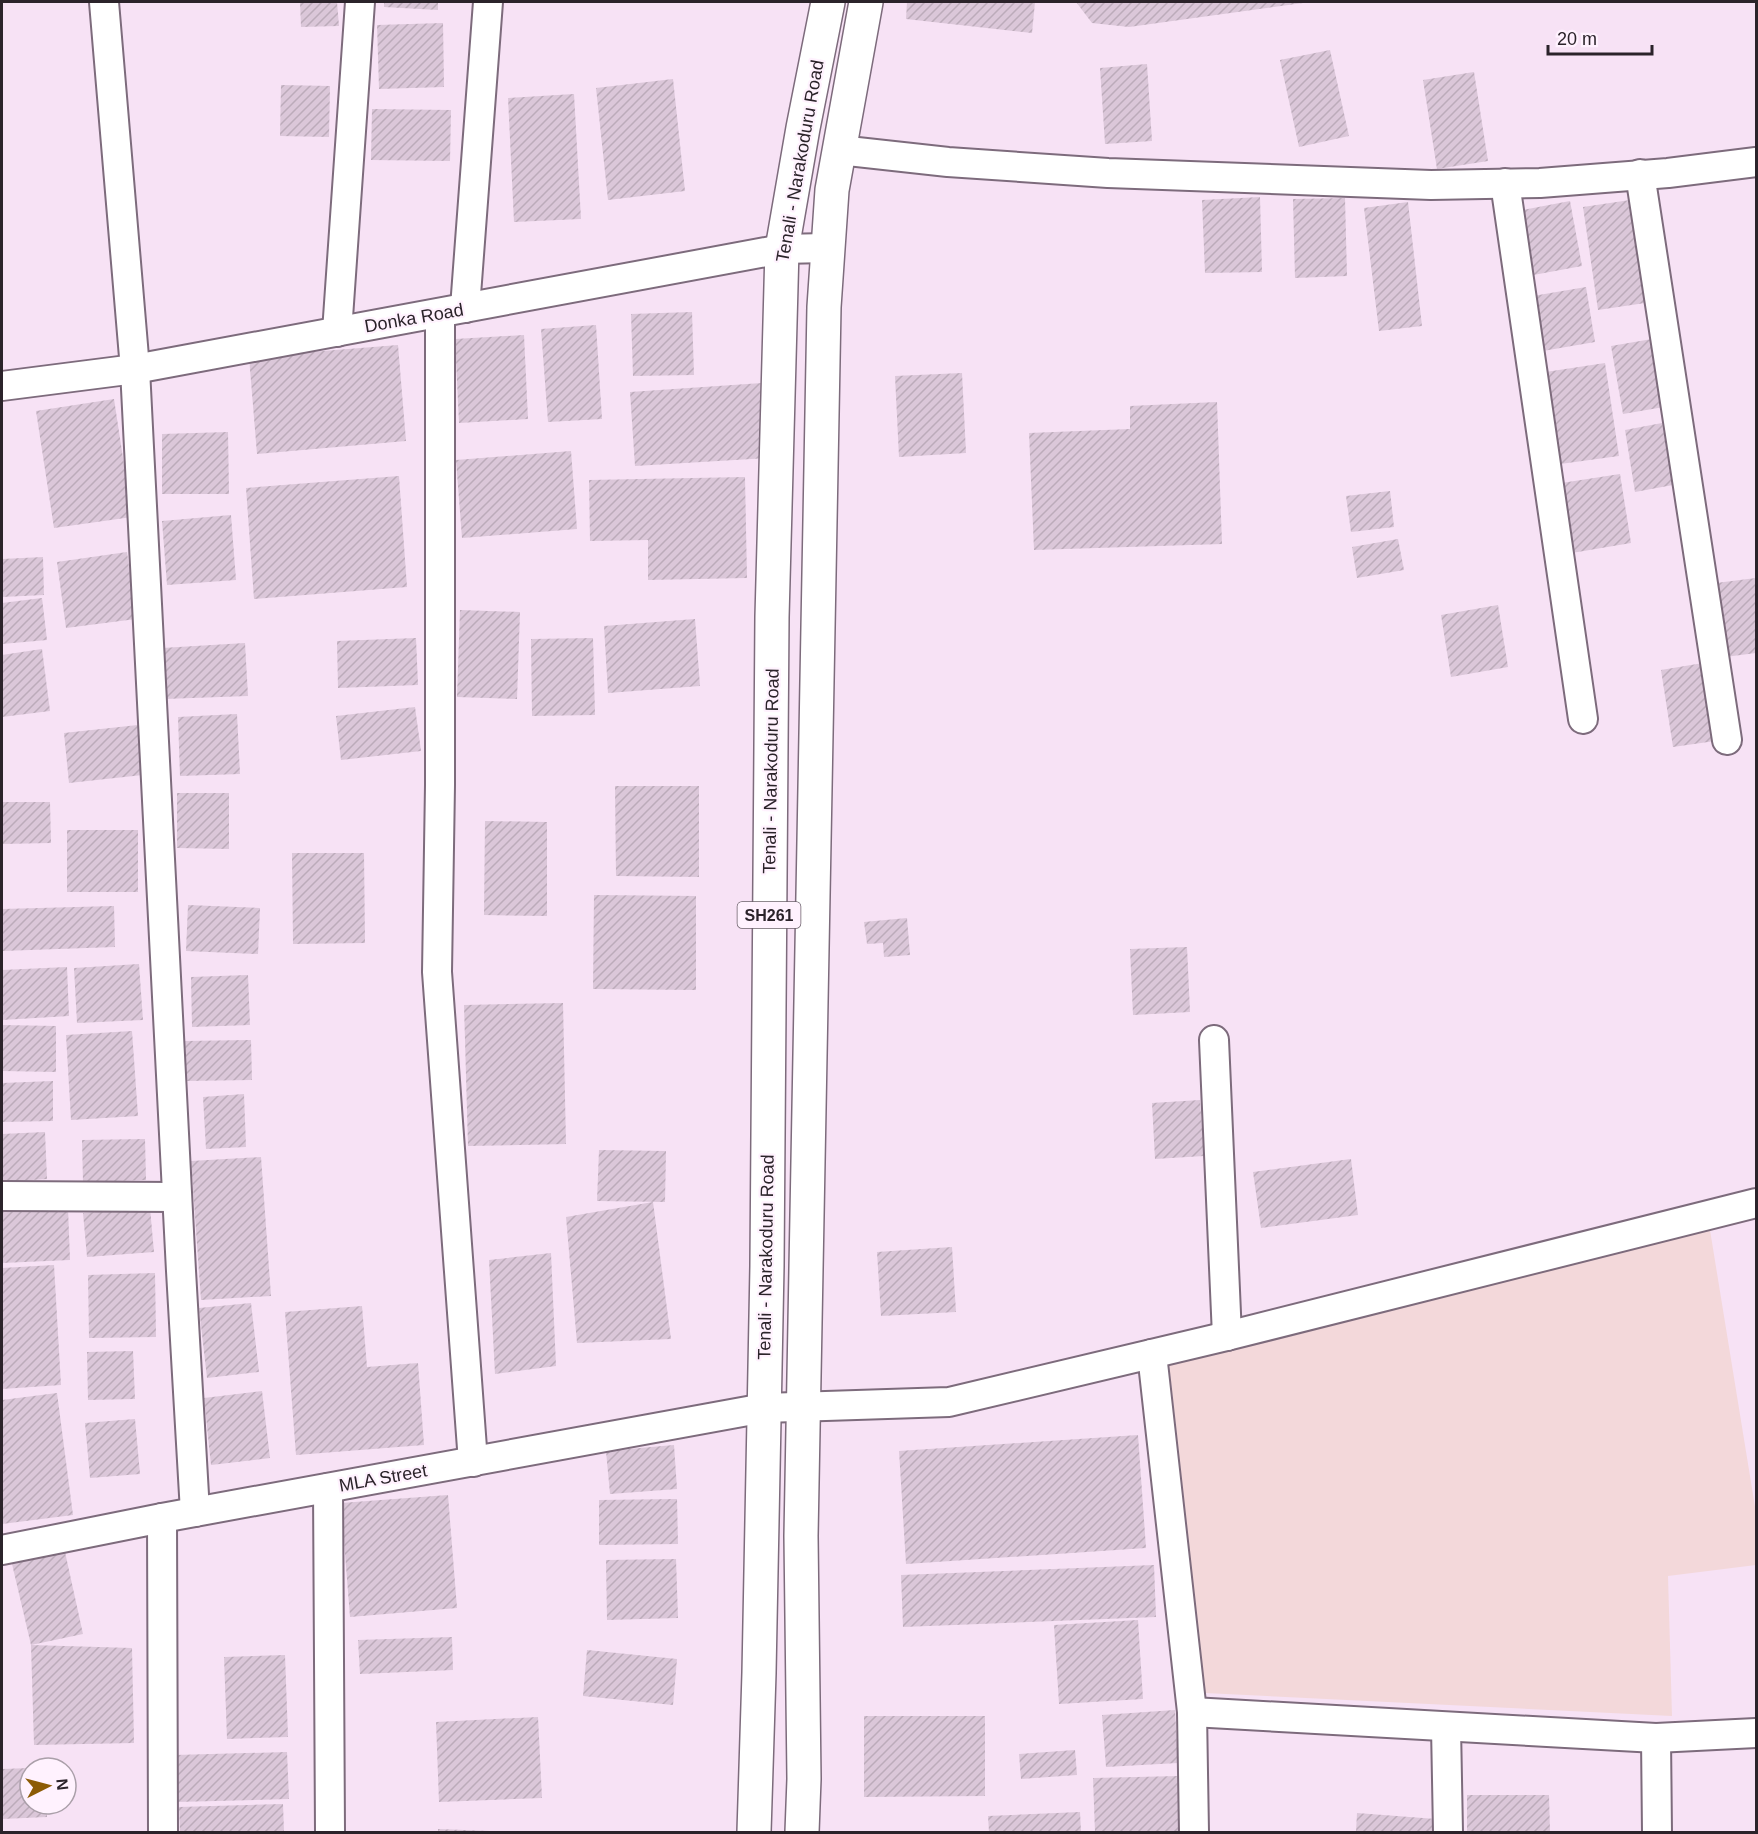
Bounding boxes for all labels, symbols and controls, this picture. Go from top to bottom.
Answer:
scale bar [1548,18,1652,56]
text: 20 m [1557,29,1597,49]
street label: Tenali - Narakoduru Road [772,58,828,264]
street label: Donka Road [363,299,465,337]
street label: Tenali - Narakoduru Road [759,668,783,874]
road number: SH261 [738,902,800,928]
street label: Tenali - Narakoduru Road [754,1154,778,1360]
street label: MLA Street [337,1460,429,1496]
north arrow [18,1756,78,1816]
text: N [53,1778,71,1791]

